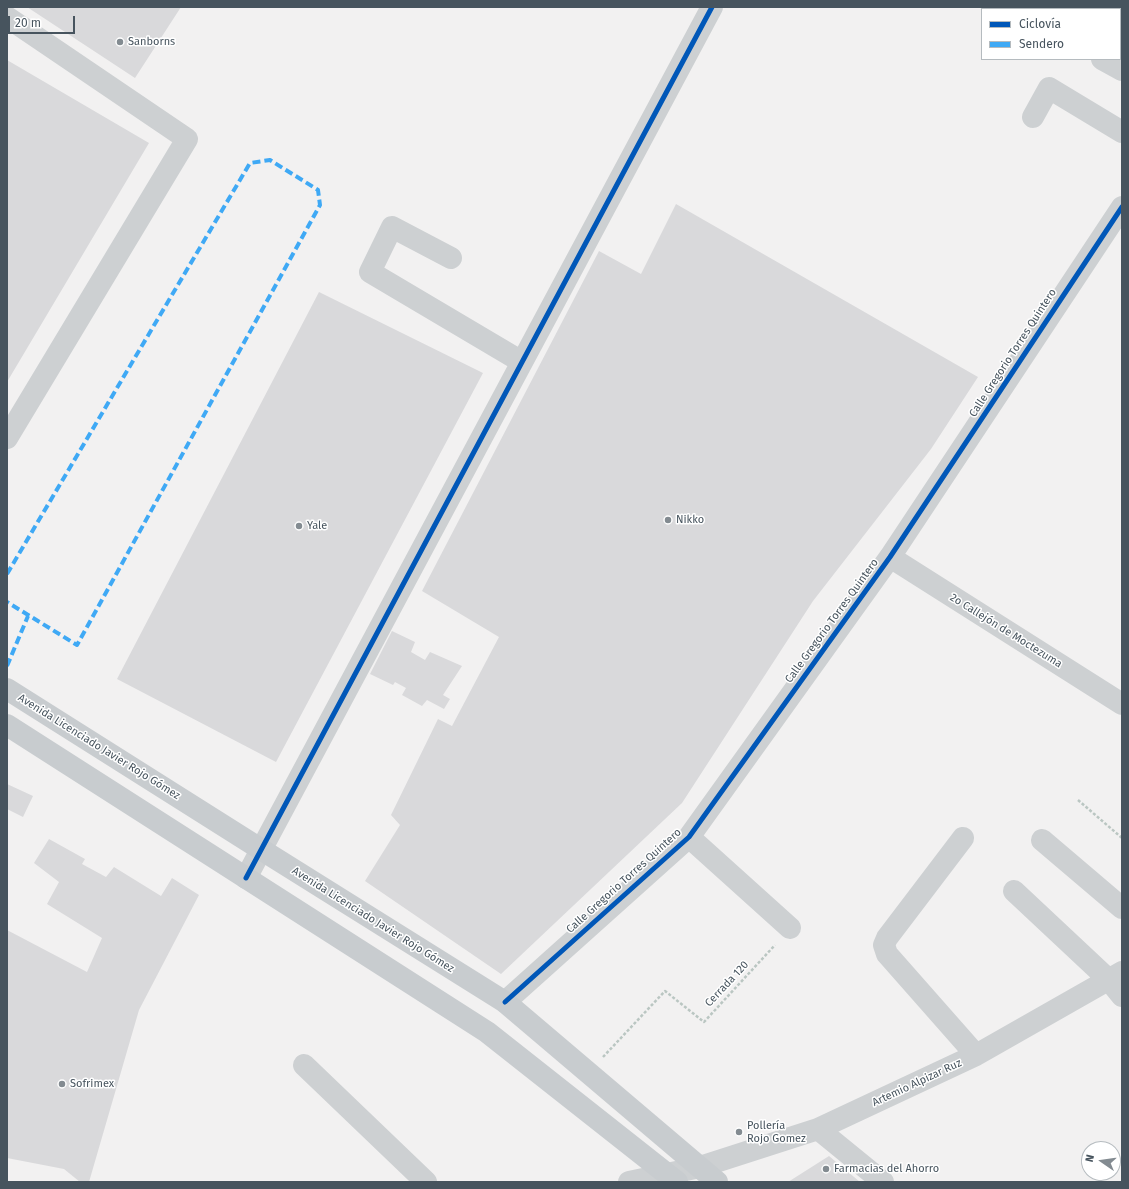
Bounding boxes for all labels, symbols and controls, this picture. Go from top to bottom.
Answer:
scale bar [10,8,77,34]
legend [981,8,1121,60]
text: 20 m [15,16,41,30]
text: Ciclovía [1019,17,1061,31]
place label: Sanborns [128,35,175,49]
marker: Sanborns [115,37,125,47]
text: Sendero [1019,37,1064,51]
street label: Calle Gregorio Torres Quintero [967,286,1059,420]
place label: Nikko [676,513,704,527]
marker: Nikko [663,515,673,525]
place label: Yale [307,519,327,533]
marker: Yale [294,521,304,531]
street label: Calle Gregorio Torres Quintero [783,556,881,686]
street label: 2o Callejón de Moctezuma [948,591,1064,671]
street label: Avenida Licenciado Javier Rojo Gómez [15,691,183,803]
street label: Calle Gregorio Torres Quintero [564,826,684,936]
street label: Avenida Licenciado Javier Rojo Gómez [289,864,457,976]
street label: Cerrada 120 [702,958,752,1010]
street label: Artemio Alpizar Ruz [870,1057,964,1109]
place label: Sofrimex [70,1077,114,1091]
marker: Sofrimex [57,1079,67,1089]
place label: Pollería Rojo Gomez [747,1119,806,1145]
marker: Pollería Rojo Gomez [734,1127,744,1137]
north arrow [1081,1141,1121,1181]
text: N [1083,1153,1097,1163]
place label: Farmacias del Ahorro [834,1162,939,1176]
marker: Farmacias del Ahorro [821,1164,831,1174]

